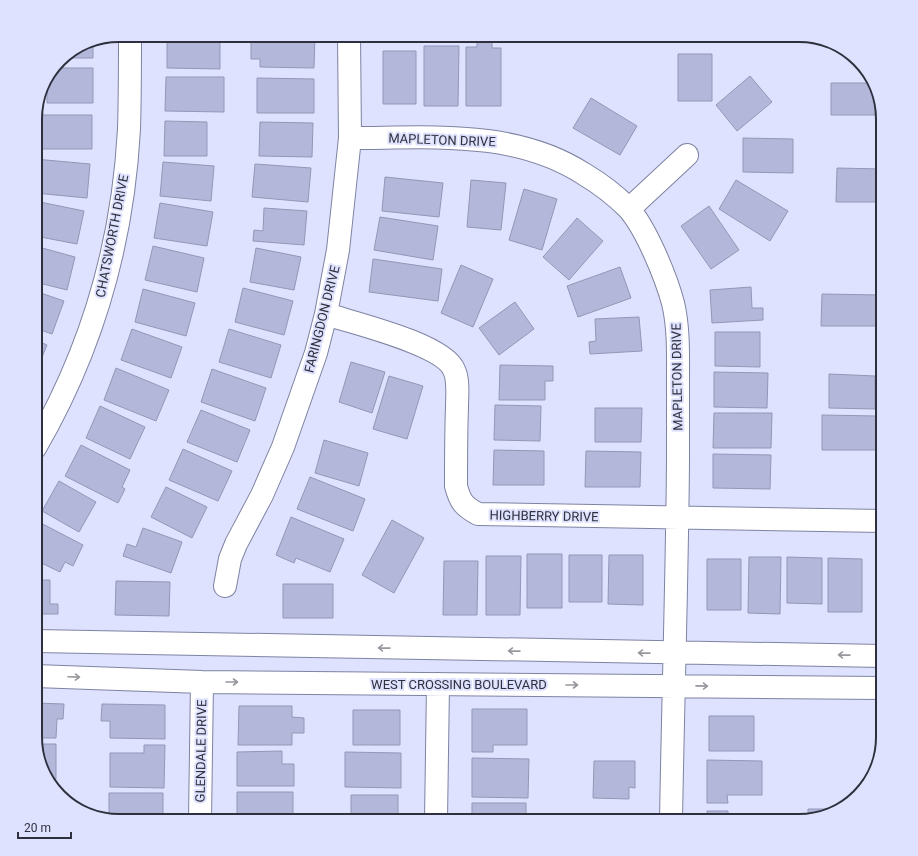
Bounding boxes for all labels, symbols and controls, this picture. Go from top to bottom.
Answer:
street label: MAPLETON DRIVE [388,131,496,149]
street label: CHATSWORTH DRIVE [93,173,131,299]
street label: FARINGDON DRIVE [301,264,343,374]
street label: MAPLETON DRIVE [669,323,685,431]
street label: HIGHBERRY DRIVE [489,508,599,524]
one-way arrow [378,644,391,652]
one-way arrow [508,647,521,654]
one-way arrow [638,649,651,657]
one-way arrow [838,652,851,659]
one-way arrow [67,673,80,681]
street label: WEST CROSSING BOULEVARD [371,677,547,692]
one-way arrow [225,678,238,686]
one-way arrow [565,681,578,689]
one-way arrow [695,682,708,690]
street label: GLENDALE DRIVE [193,699,209,803]
scale bar [18,814,71,840]
text: 20 m [24,821,51,835]

